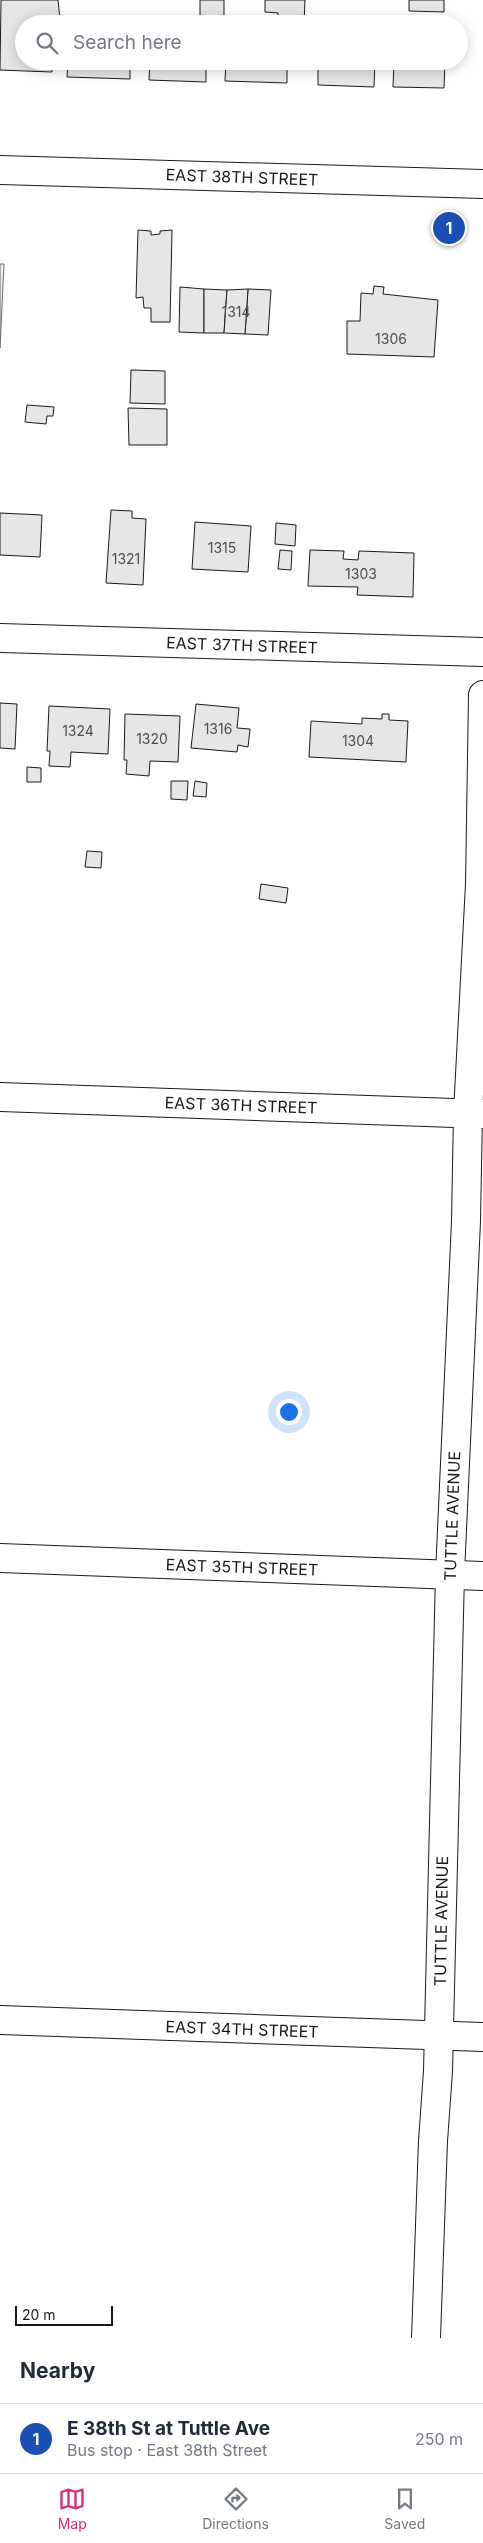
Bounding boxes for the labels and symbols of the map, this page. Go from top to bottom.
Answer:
street label: EAST 38TH STREET [165,164,319,190]
pin: 1 [433,209,465,247]
house number: 1314 [221,303,251,320]
house number: 1306 [375,330,407,347]
house number: 1315 [208,539,236,556]
house number: 1321 [112,550,140,567]
house number: 1303 [345,565,377,582]
street label: EAST 37TH STREET [166,632,318,658]
house number: 1316 [204,720,232,737]
house number: 1324 [62,722,94,739]
house number: 1320 [136,730,168,747]
house number: 1304 [342,732,374,749]
street label: EAST 36TH STREET [164,1092,318,1118]
your location [276,1399,302,1425]
street label: TUTTLE AVENUE [440,1451,464,1581]
street label: EAST 35TH STREET [165,1554,319,1580]
street label: TUTTLE AVENUE [430,1856,452,1986]
street label: EAST 34TH STREET [165,2016,319,2042]
scale bar [15,2303,112,2326]

